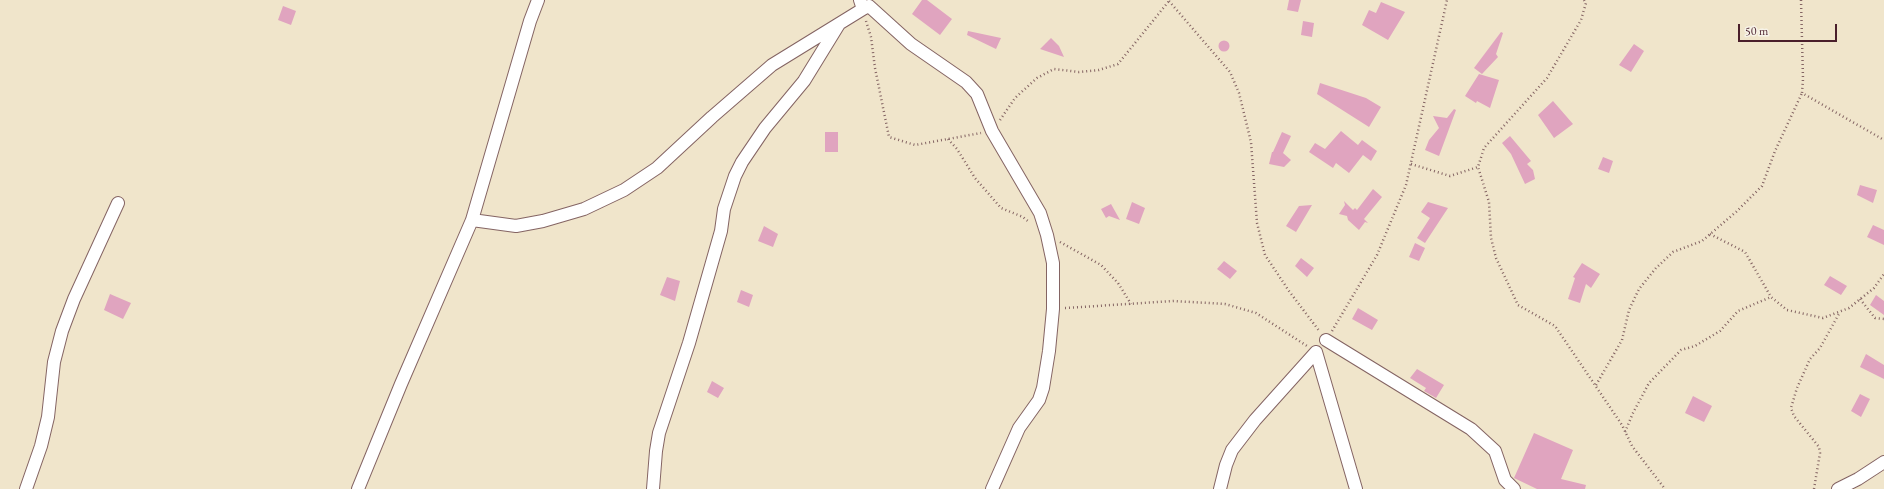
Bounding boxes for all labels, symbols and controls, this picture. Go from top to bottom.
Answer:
scale bar [1740,16,1839,42]
text: 50 m [1745,23,1768,39]

